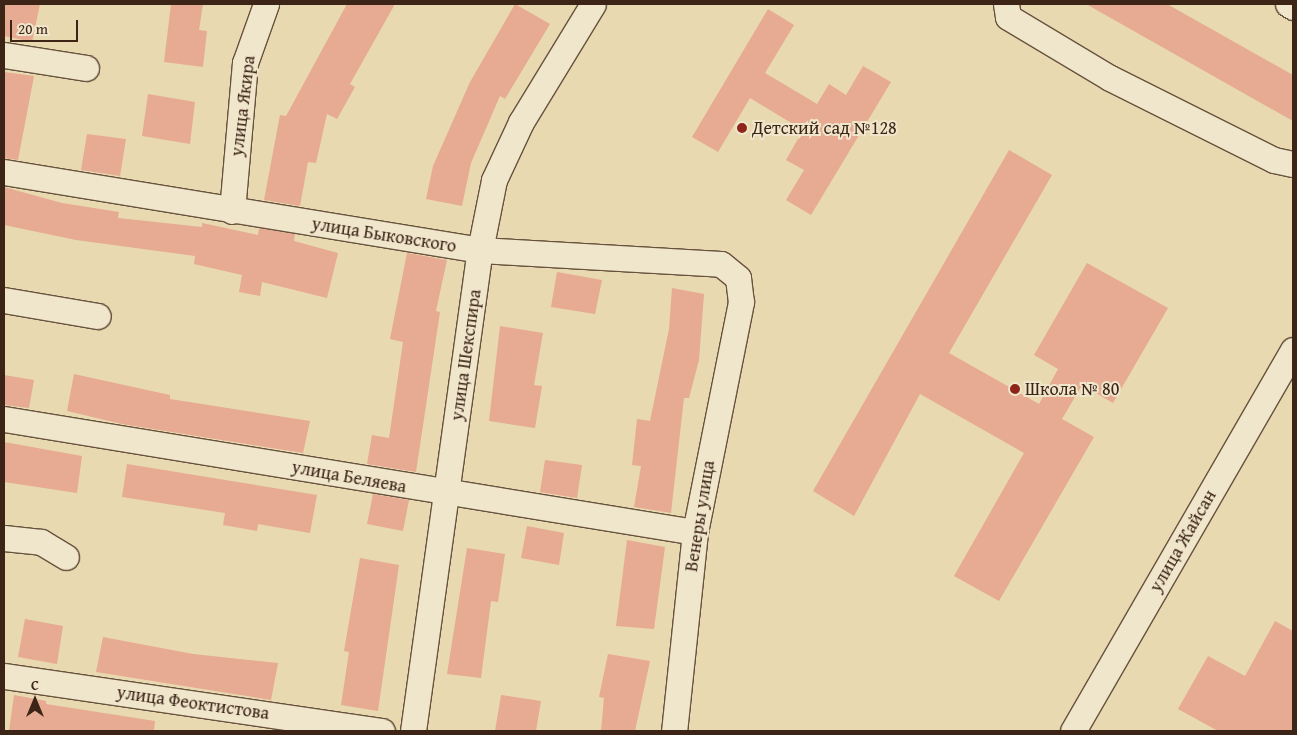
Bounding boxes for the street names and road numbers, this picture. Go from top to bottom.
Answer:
street label: улица Якира [226,54,260,158]
street label: улица Быковского [310,213,458,257]
street label: улица Шекспира [446,288,486,422]
street label: улица Беляева [290,456,408,498]
street label: Венеры улица [681,459,719,573]
street label: улица Жайсан [1145,486,1221,596]
street label: улица Феоктистова [115,682,271,724]

